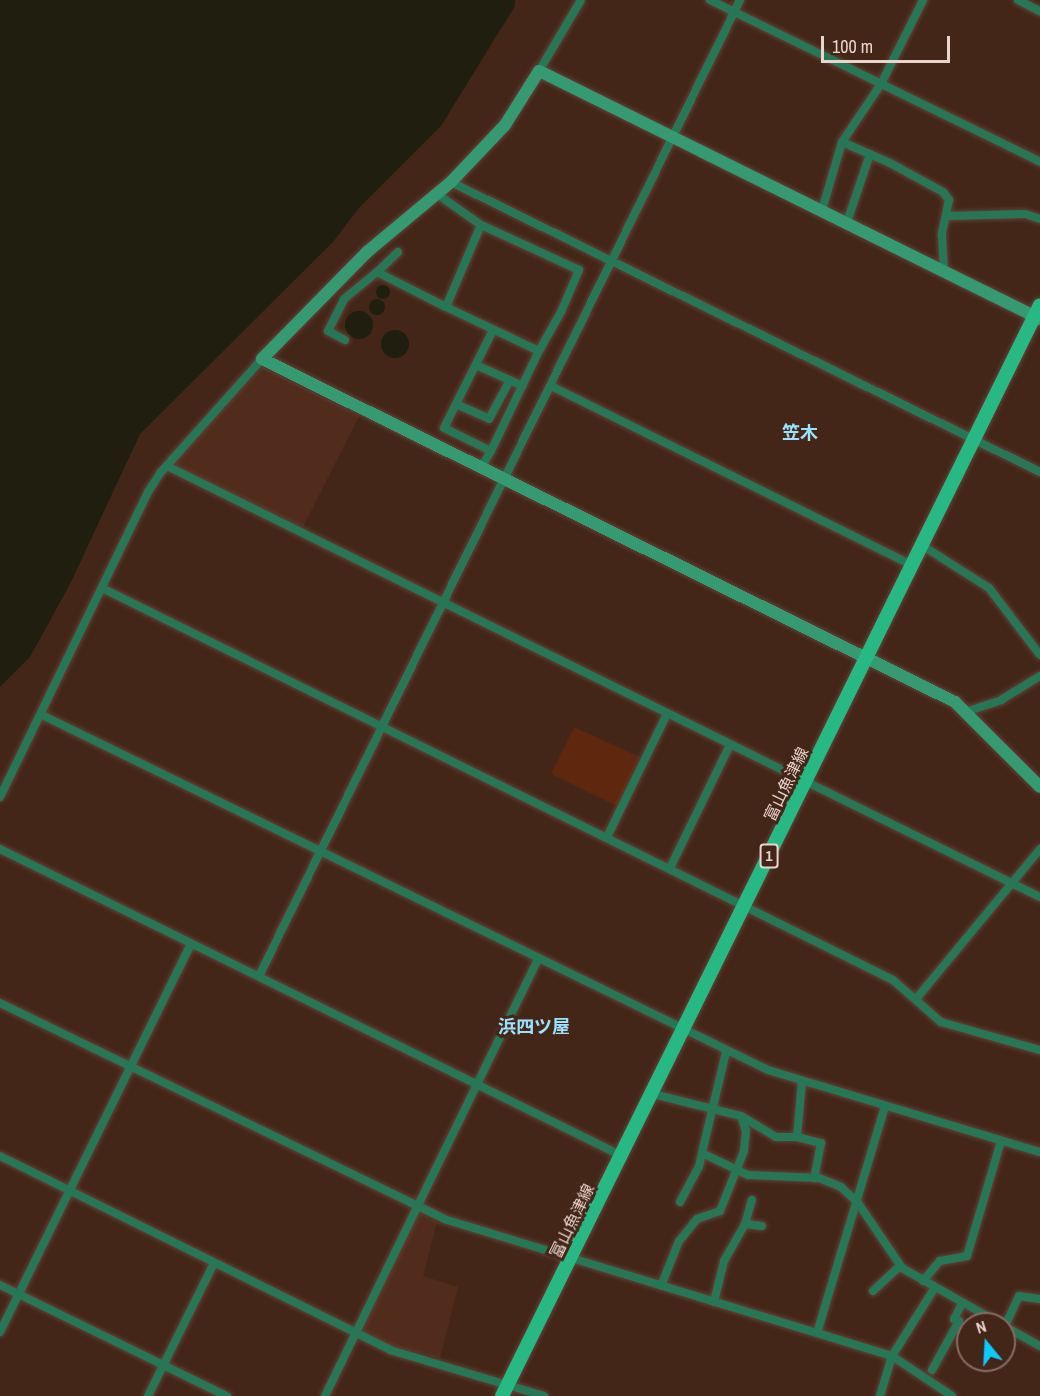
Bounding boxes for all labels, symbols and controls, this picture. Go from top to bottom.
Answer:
scale bar [824,24,953,62]
text: 100 m [832,34,873,59]
district label: 笠木 [782,422,818,444]
street label: 富山魚津線 [760,744,812,824]
road number: 1 [758,844,780,868]
district label: 浜四ツ屋 [498,1016,570,1038]
street label: 富山魚津線 [546,1181,598,1261]
north arrow [956,1312,1016,1372]
text: N [973,1315,989,1339]

